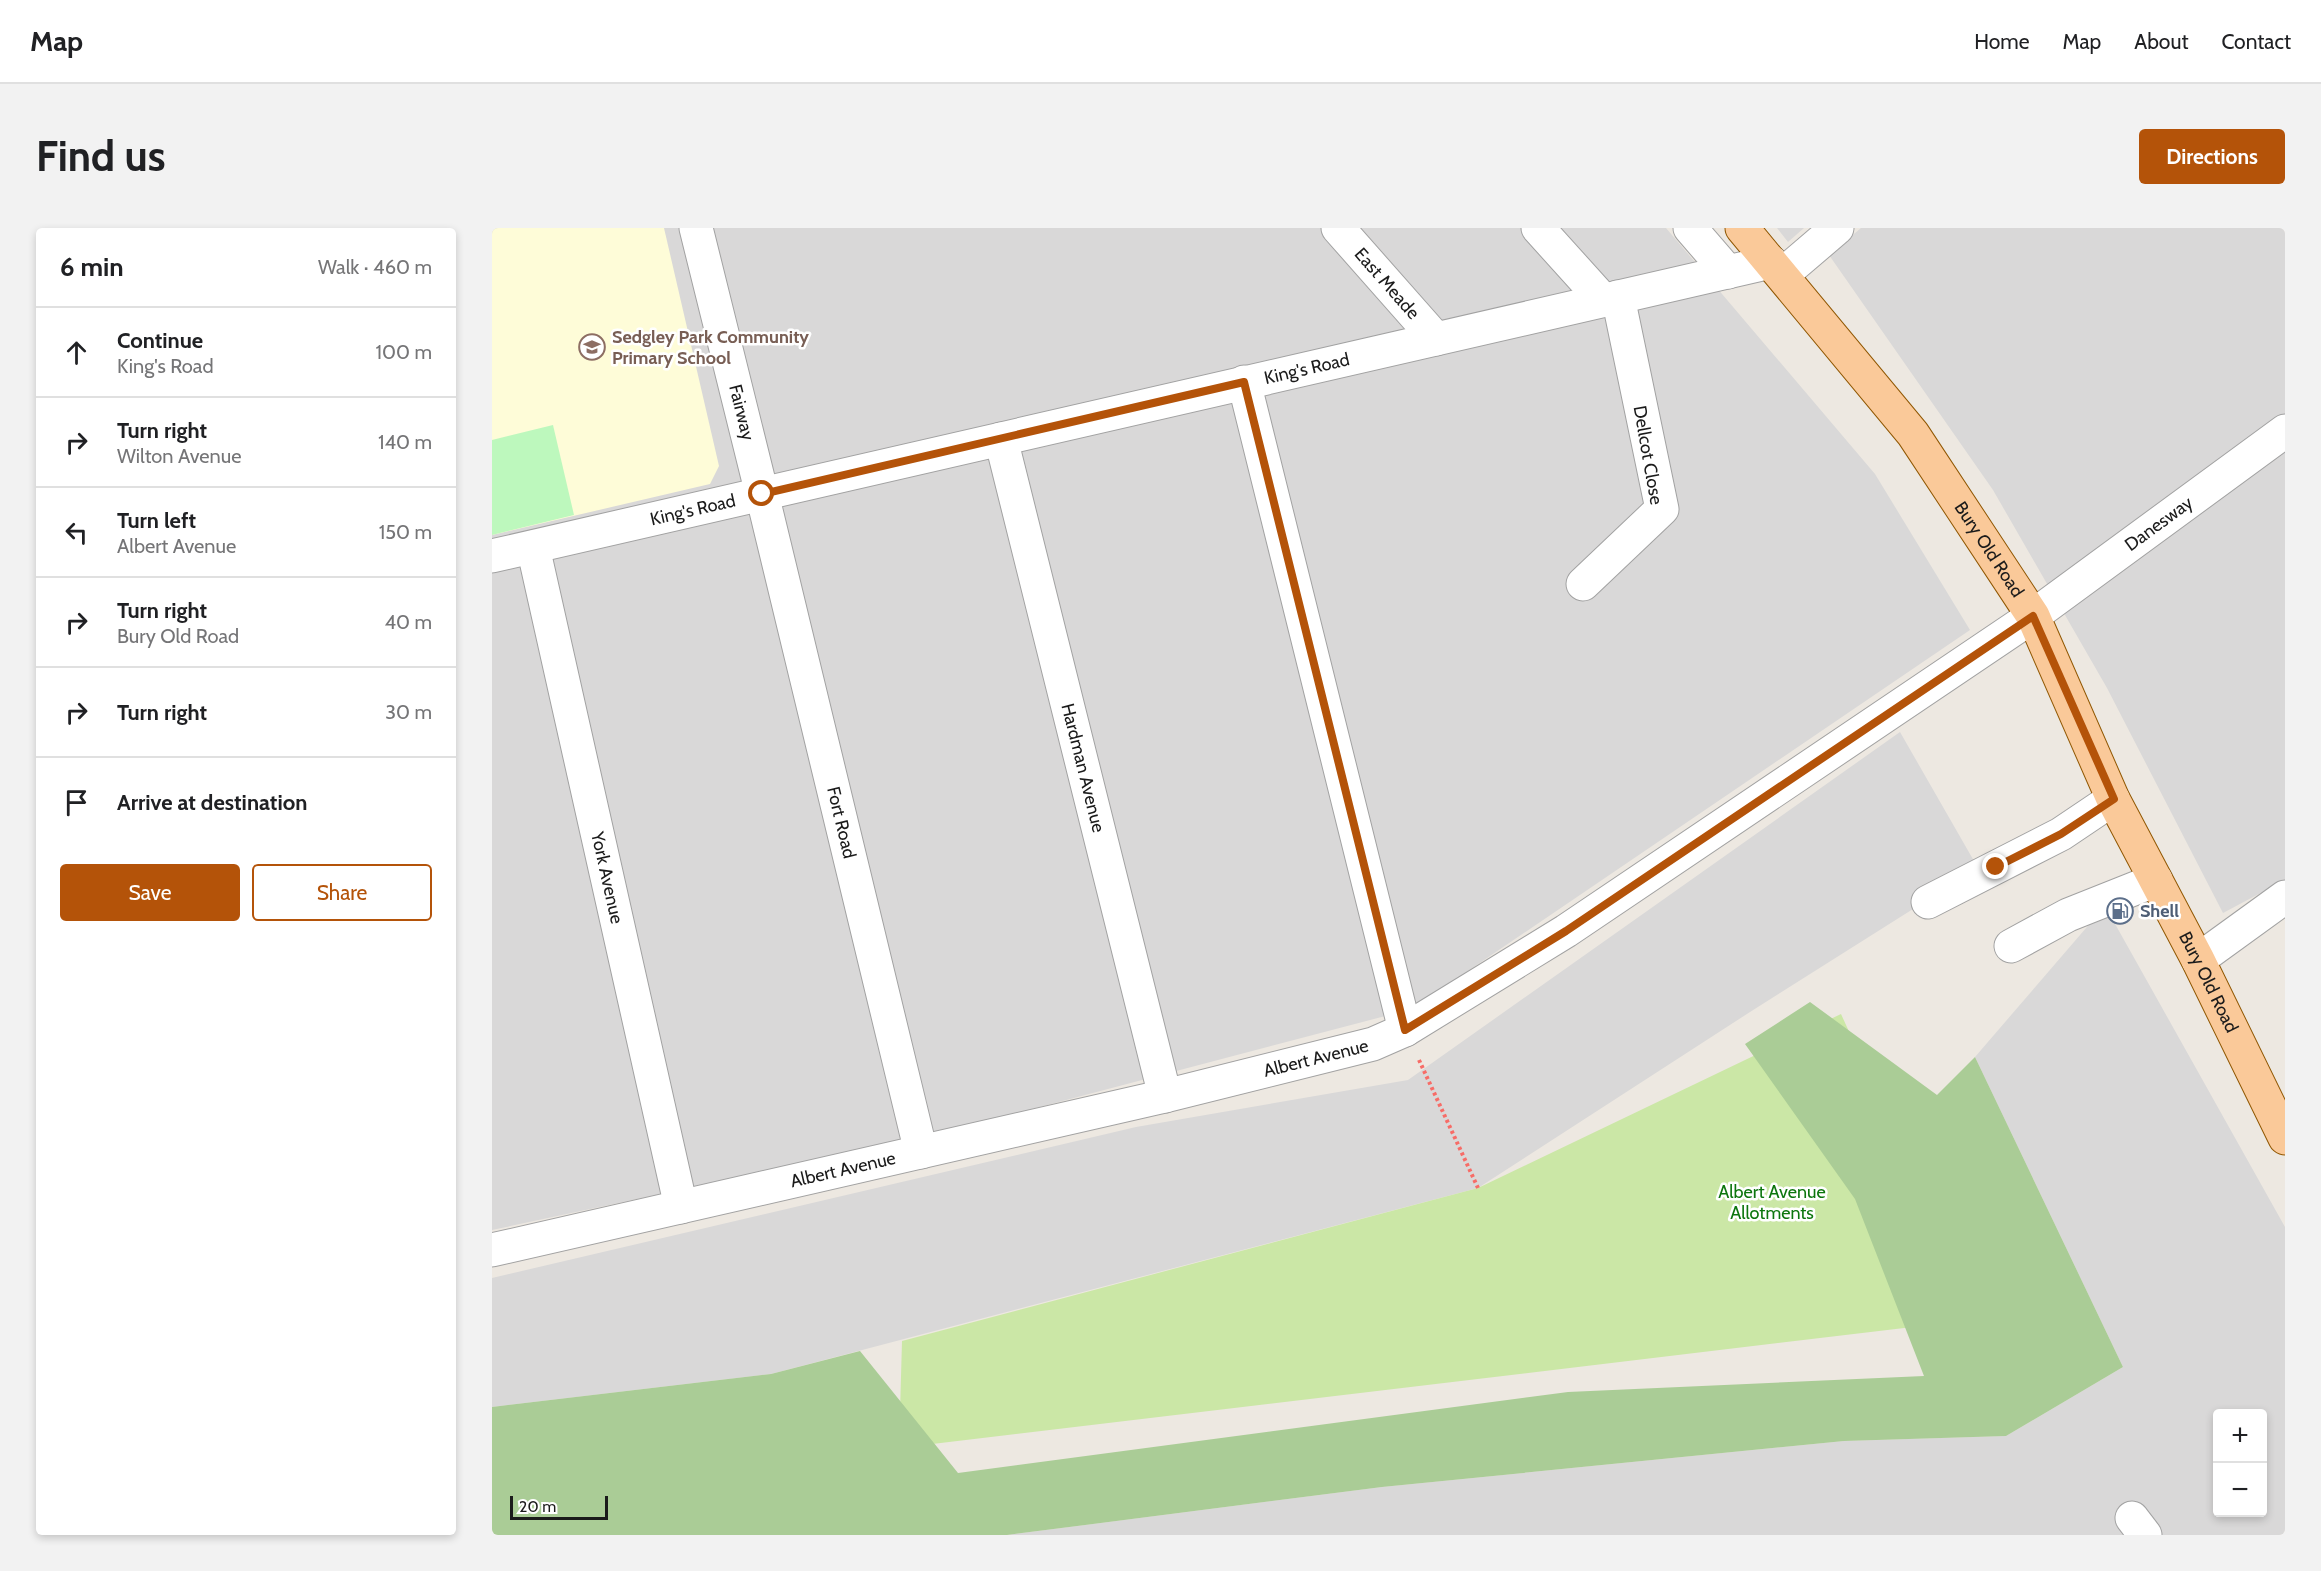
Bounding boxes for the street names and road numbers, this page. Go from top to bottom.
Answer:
street label: East Meade [1350,243,1424,324]
street label: King's Road [1262,348,1352,389]
street label: Fairway [724,382,759,443]
street label: Dellcot Close [1628,404,1668,506]
street label: King's Road [648,489,738,530]
street label: Danesway [2120,492,2197,556]
street label: Bury Old Road [1950,497,2029,601]
street label: Hardman Avenue [1056,701,1110,835]
street label: Fort Road [822,784,861,861]
street label: York Avenue [586,829,628,926]
street label: Bury Old Road [2174,928,2243,1036]
street label: Albert Avenue [1261,1035,1371,1082]
street label: Albert Avenue [788,1147,898,1192]

